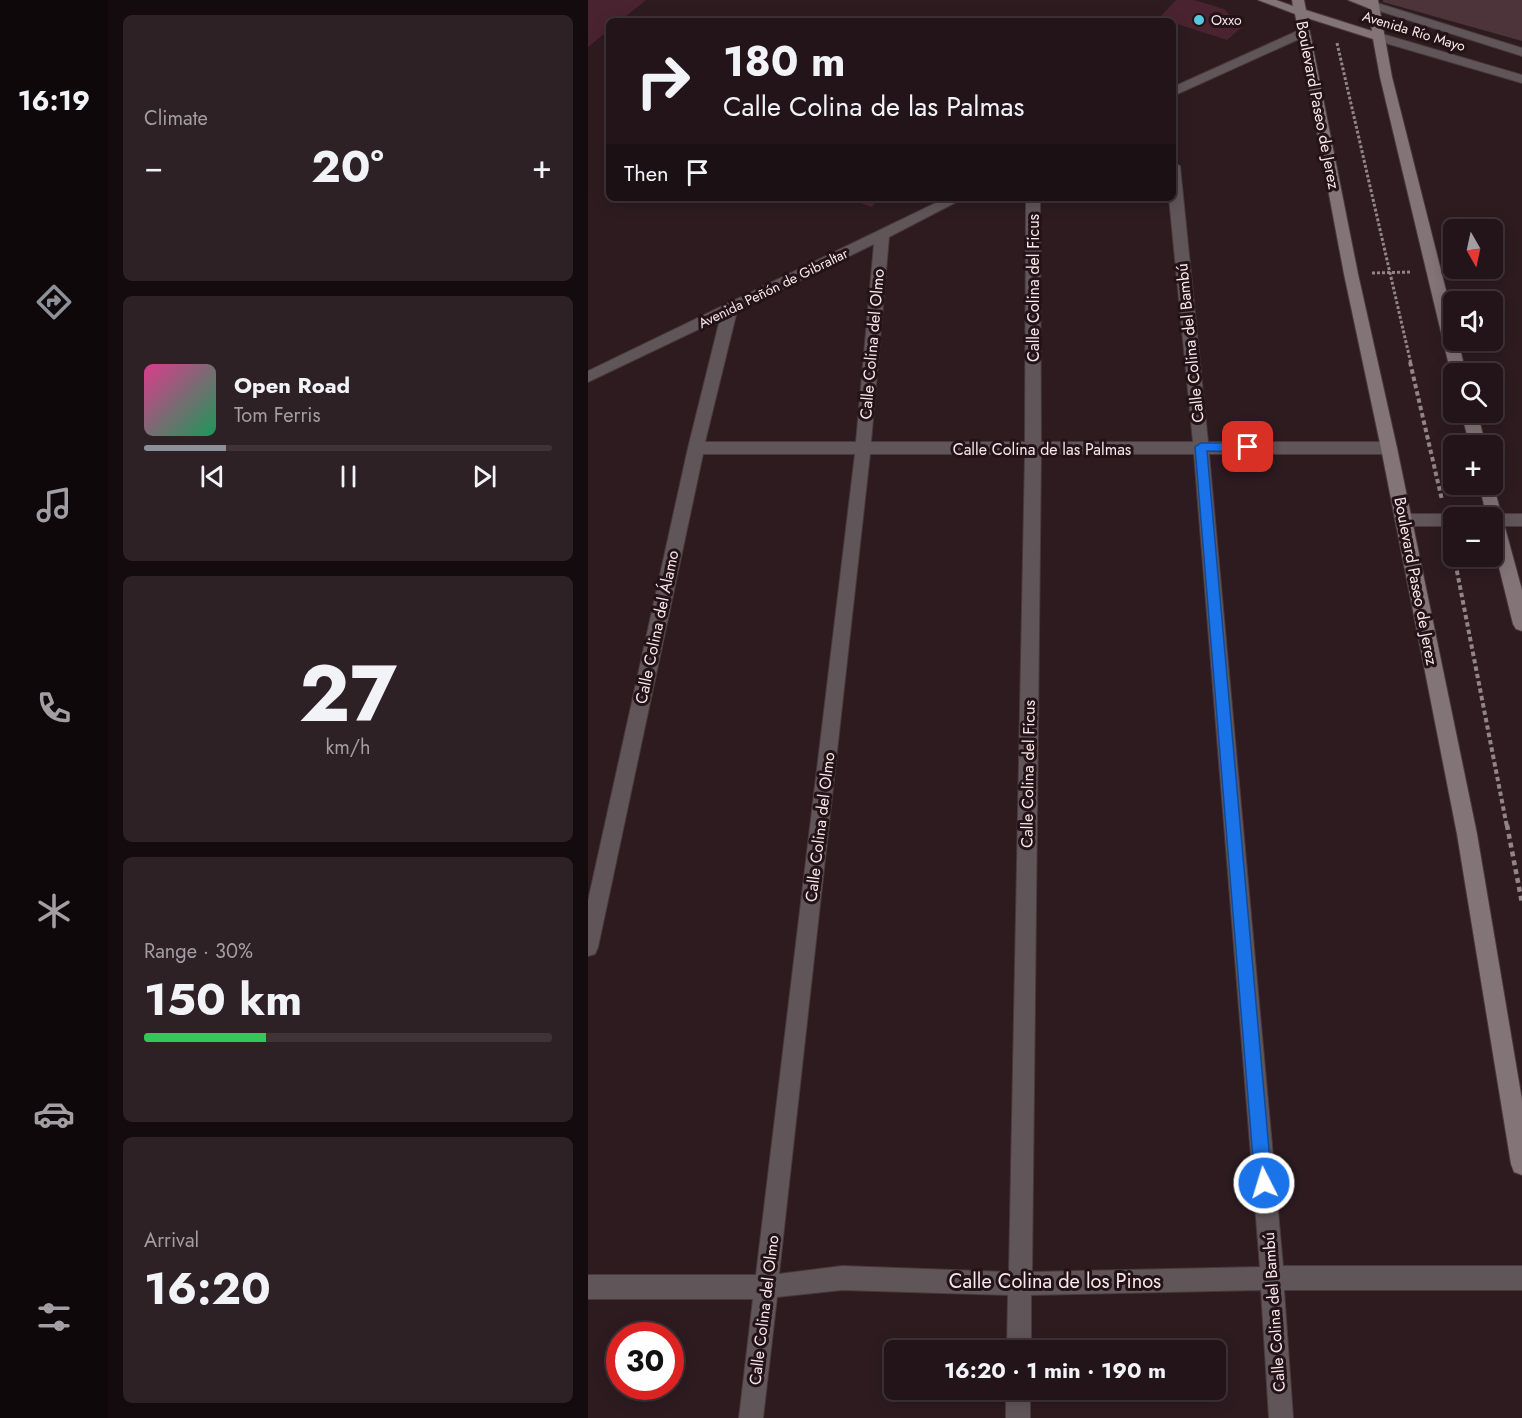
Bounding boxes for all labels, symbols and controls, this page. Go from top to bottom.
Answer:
street label: Avenida Río Mayo [1360,6,1468,56]
place label: Oxxo [1211,10,1242,30]
marker: Oxxo [1192,13,1206,27]
street label: Boulevard Paseo de Jerez [1290,19,1346,192]
text: 180 m [723,31,846,92]
icon: right [624,42,702,120]
text: 16:19 [18,81,90,120]
text: Calle Colina de las Palmas [723,87,1024,126]
text: Climate [144,104,208,133]
text: 20° [311,134,384,199]
text: − [144,143,163,190]
text: + [532,143,552,190]
icon: arrive [681,156,714,189]
text: Then [624,157,669,189]
street label: Calle Colina del Ficus [1022,214,1045,362]
north arrow [1443,219,1503,279]
map controls [1443,219,1503,567]
street label: Avenida Peñón de Gibraltar [695,243,851,333]
street label: Calle Colina del Bambú [1170,262,1210,424]
street label: Calle Colina del Olmo [854,268,890,420]
icon: directions [33,281,75,323]
button: sound [1443,291,1503,351]
button: search [1443,363,1503,423]
text: Open Road [234,369,350,401]
text: Tom Ferris [234,401,321,430]
pin [1222,421,1273,472]
icon: arrive [1231,430,1264,463]
button: + [1443,435,1503,495]
street label: Calle Colina de las Palmas [953,438,1131,461]
icon: previous [196,460,229,493]
icon: pause [332,460,365,493]
icon: next [468,460,501,493]
icon: music [33,484,75,526]
street label: Boulevard Paseo de Jerez [1388,495,1444,668]
button: − [1443,507,1503,567]
street label: Calle Colina del Álamo [629,548,685,706]
text: 27 [299,638,397,750]
icon: phone [33,687,75,729]
street label: Calle Colina del Ficus [1015,700,1041,848]
text: km/h [325,733,371,762]
street label: Calle Colina del Olmo [799,750,841,903]
icon: climate [33,890,75,932]
text: Range · 30% [144,937,253,966]
text: 150 km [144,967,302,1032]
icon: car [33,1093,75,1135]
position arrow [1232,1151,1296,1215]
text: Arrival [144,1226,199,1255]
street label: Calle Colina del Bambú [1257,1231,1291,1393]
street label: Calle Colina del Olmo [743,1233,785,1386]
text: 16:20 [144,1256,271,1321]
street label: Calle Colina de los Pinos [949,1267,1161,1296]
icon: filters [33,1296,75,1338]
speed limit sign: 30 [606,1322,684,1400]
text: 16:20 · 1 min · 190 m [944,1354,1166,1386]

